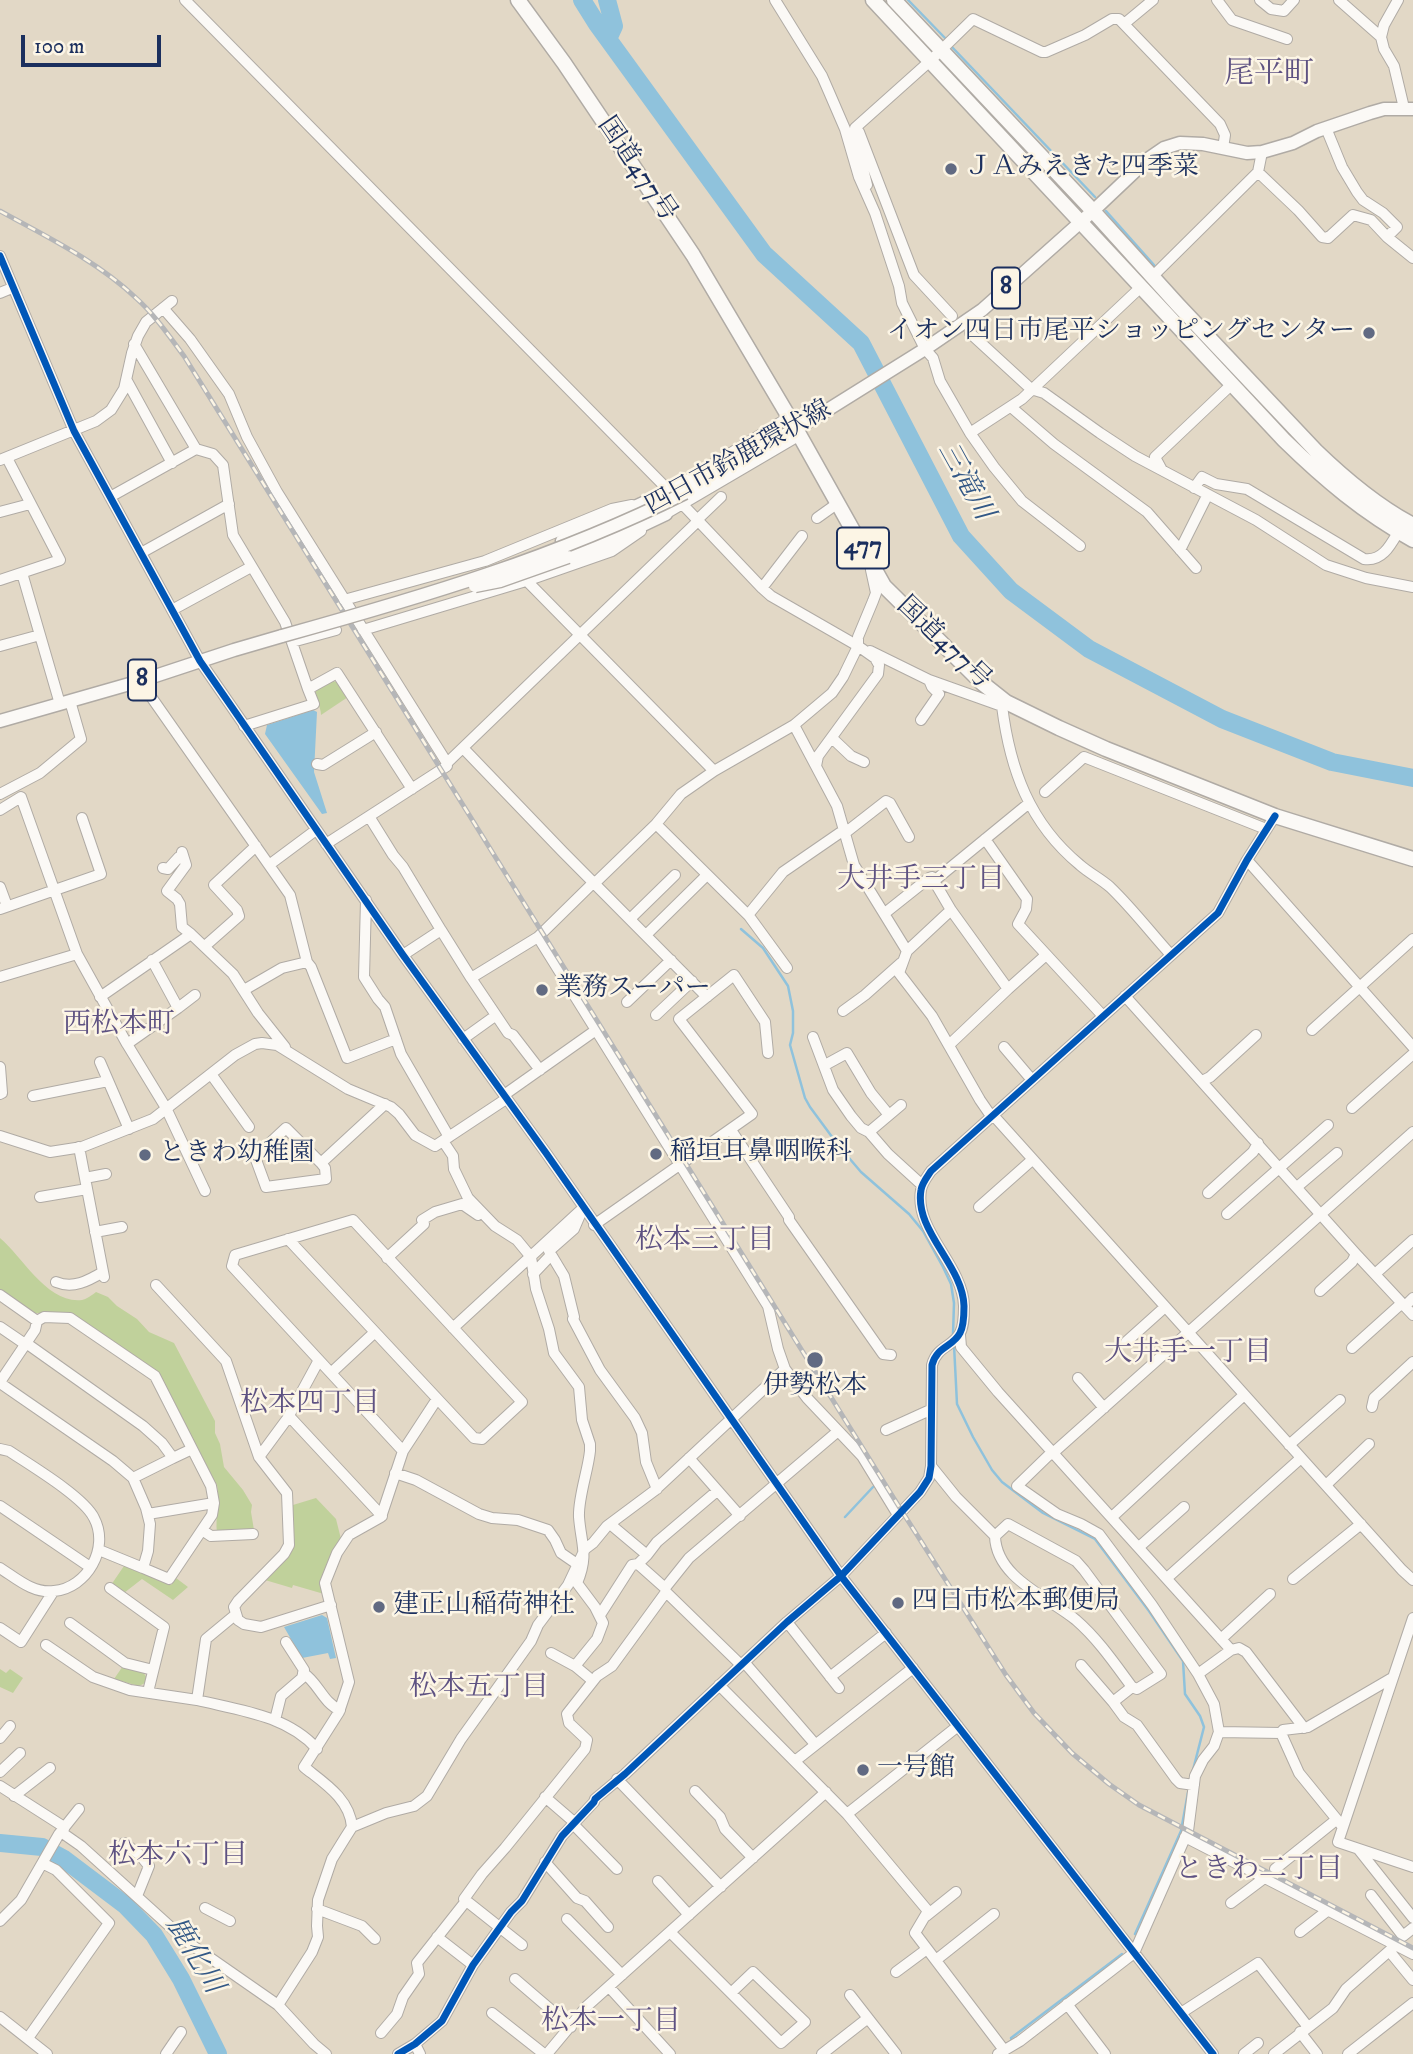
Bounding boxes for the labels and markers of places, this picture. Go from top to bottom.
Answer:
place label: ＪＡみえきた四季菜 [965,153,1199,185]
marker: ＪＡみえきた四季菜 [943,161,959,177]
place label: イオン四日市尾平ショッピングセンター [887,317,1355,349]
marker: イオン四日市尾平ショッピングセンター [1361,325,1377,341]
place label: 業務スーパー [556,974,711,1006]
marker: 業務スーパー [534,982,550,998]
place label: 稲垣耳鼻咽喉科 [670,1138,852,1170]
place label: ときわ幼稚園 [159,1139,315,1171]
marker: 稲垣耳鼻咽喉科 [648,1146,664,1162]
marker: ときわ幼稚園 [137,1147,153,1163]
marker: 伊勢松本 [805,1350,825,1370]
place label: 伊勢松本 [763,1372,867,1404]
place label: 四日市松本郵便局 [912,1587,1120,1619]
place label: 建正山稲荷神社 [393,1591,575,1623]
marker: 四日市松本郵便局 [890,1595,906,1611]
marker: 建正山稲荷神社 [371,1599,387,1615]
place label: 一号館 [877,1754,955,1786]
marker: 一号館 [855,1762,871,1778]

